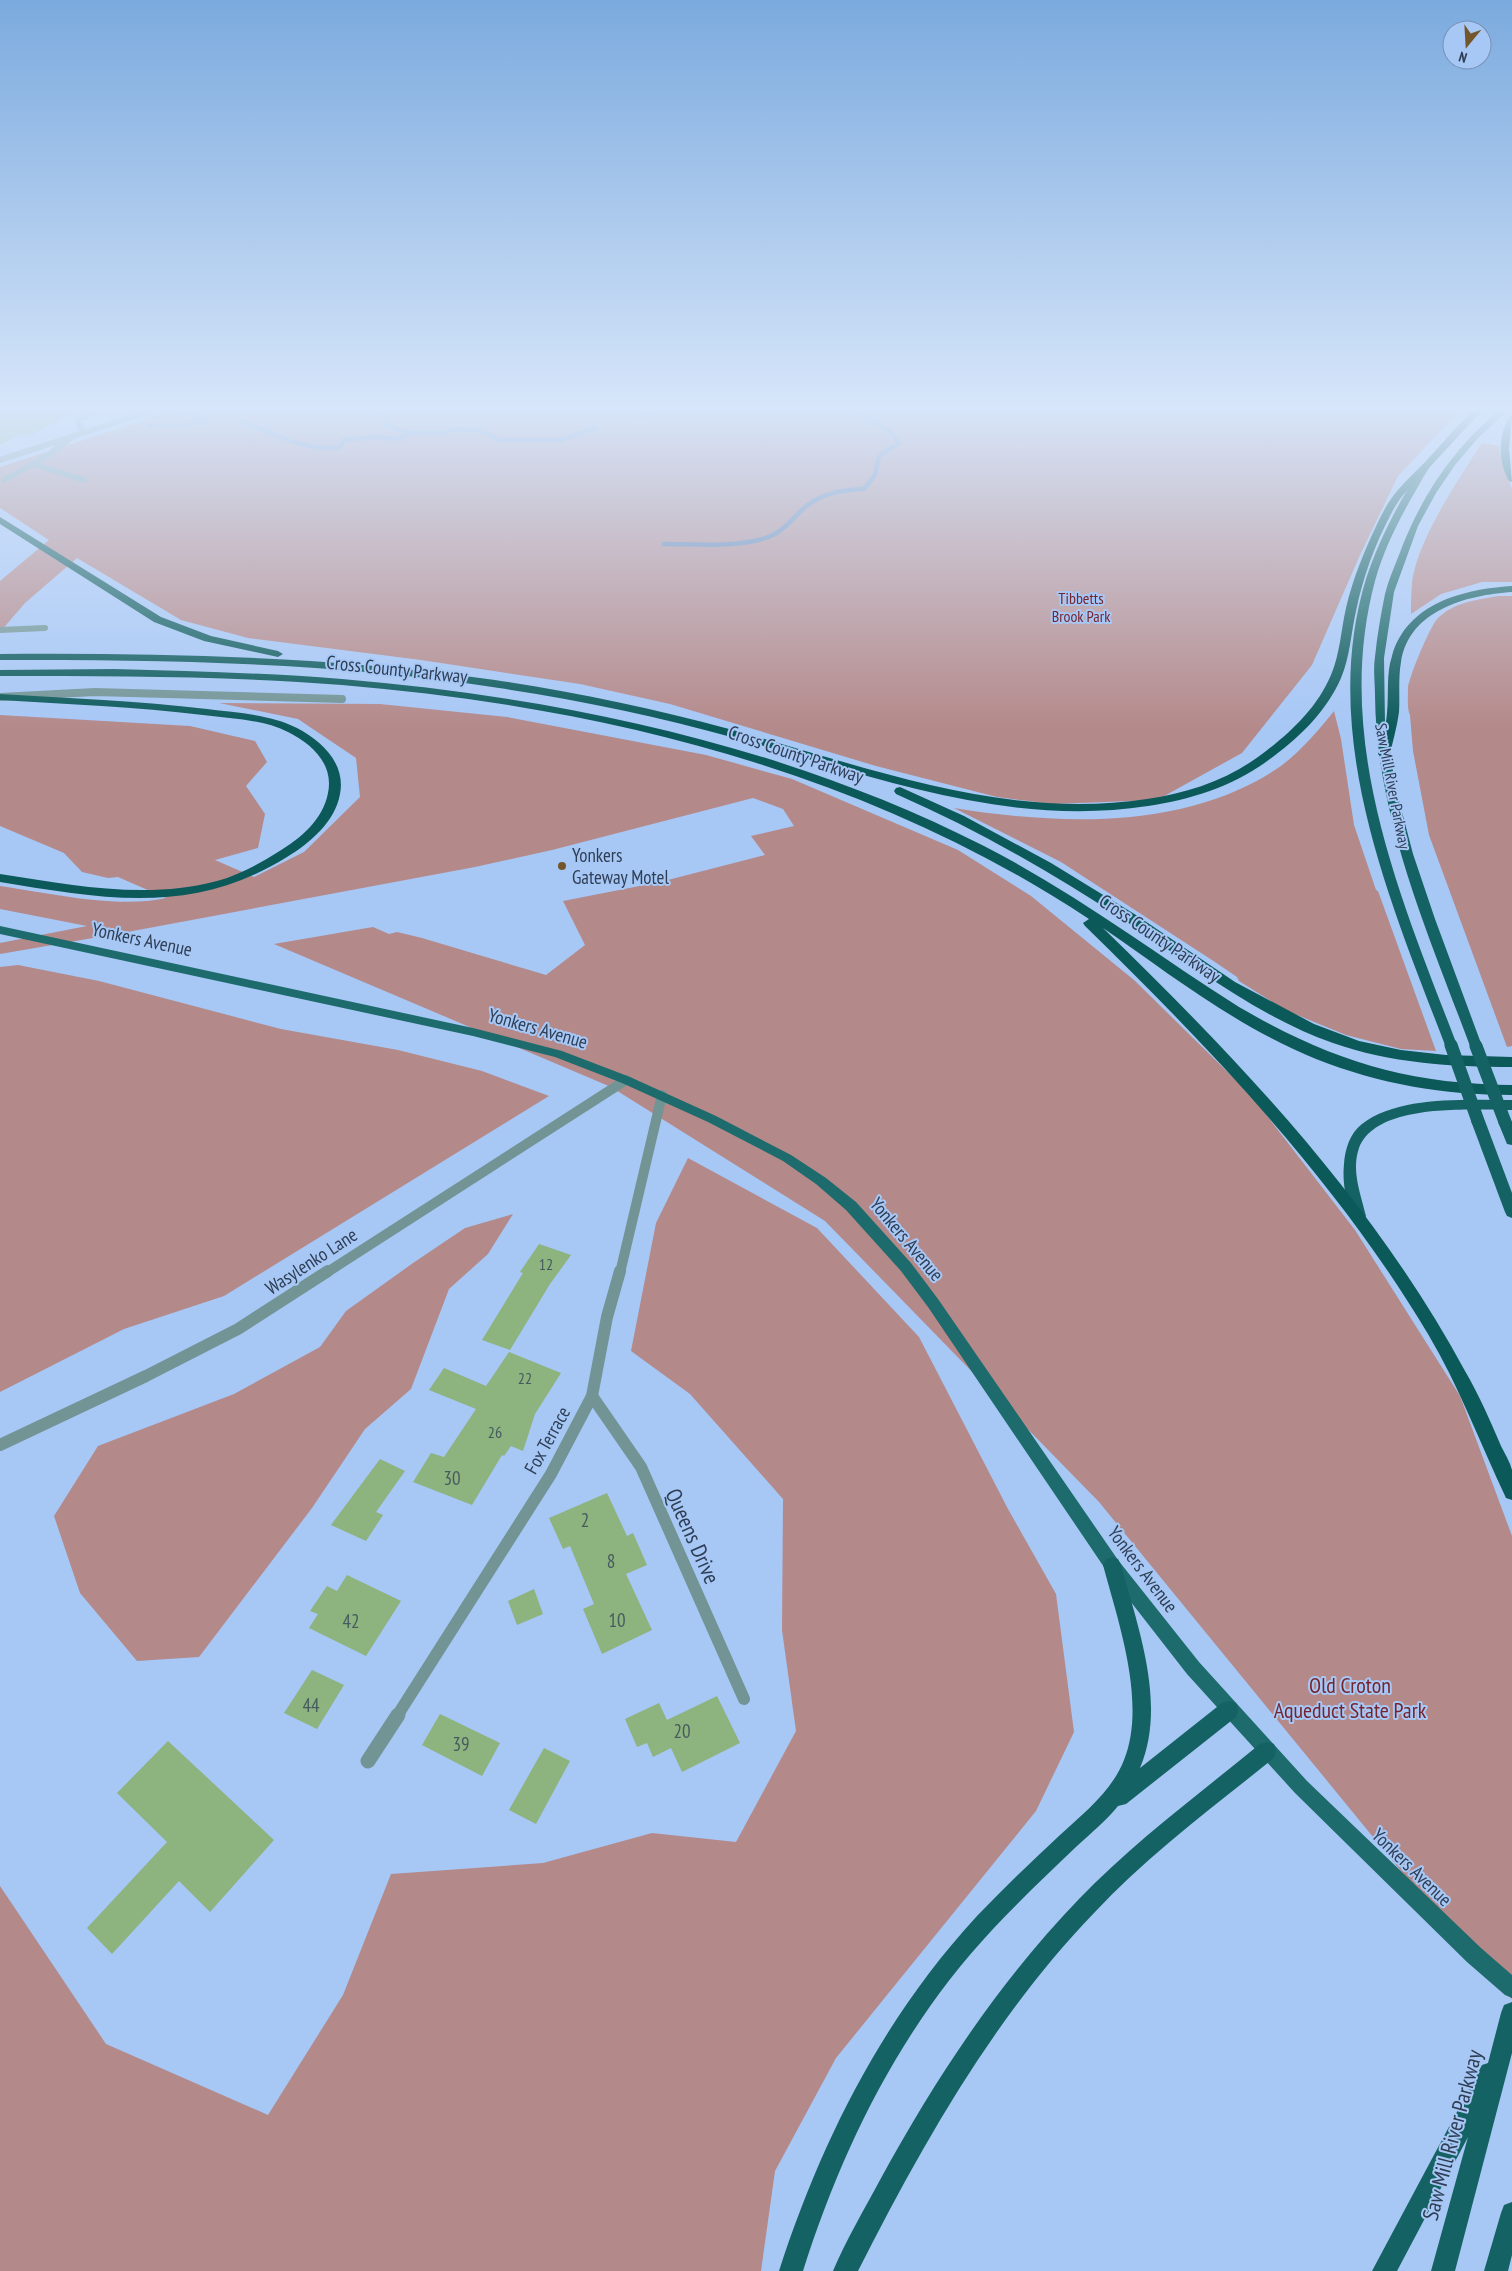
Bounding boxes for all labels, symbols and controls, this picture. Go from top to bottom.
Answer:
north arrow [1442,20,1492,70]
text: N [1457,48,1469,67]
park label: Tibbetts Brook Park [1052,588,1111,626]
street label: Cross County Parkway [325,650,470,688]
street label: Cross County Parkway [725,720,868,789]
street label: Saw Mill River Parkway [1371,721,1415,851]
place label: Yonkers Gateway Motel [572,843,669,889]
marker: Yonkers Gateway Motel [556,860,568,872]
street label: Cross County Parkway [1095,888,1226,988]
street label: Yonkers Avenue [90,917,195,961]
street label: Yonkers Avenue [486,1002,590,1054]
street label: Yonkers Avenue [865,1192,949,1286]
street label: Wasylenko Lane [261,1222,362,1300]
house number: 12 [539,1254,553,1274]
house number: 22 [518,1368,532,1388]
street label: Fox Terrace [519,1402,575,1478]
house number: 26 [488,1422,502,1442]
house number: 30 [443,1466,461,1490]
street label: Queens Drive [660,1484,726,1588]
house number: 2 [581,1508,589,1532]
street label: Yonkers Avenue [1103,1521,1183,1617]
house number: 8 [607,1549,615,1573]
house number: 10 [608,1608,626,1632]
house number: 42 [342,1609,360,1633]
park label: Old Croton Aqueduct State Park [1274,1671,1427,1724]
house number: 44 [302,1693,320,1717]
house number: 20 [673,1719,691,1743]
house number: 39 [452,1732,470,1756]
street label: Yonkers Avenue [1367,1823,1457,1911]
street label: Saw Mill River Parkway [1416,2046,1488,2223]

